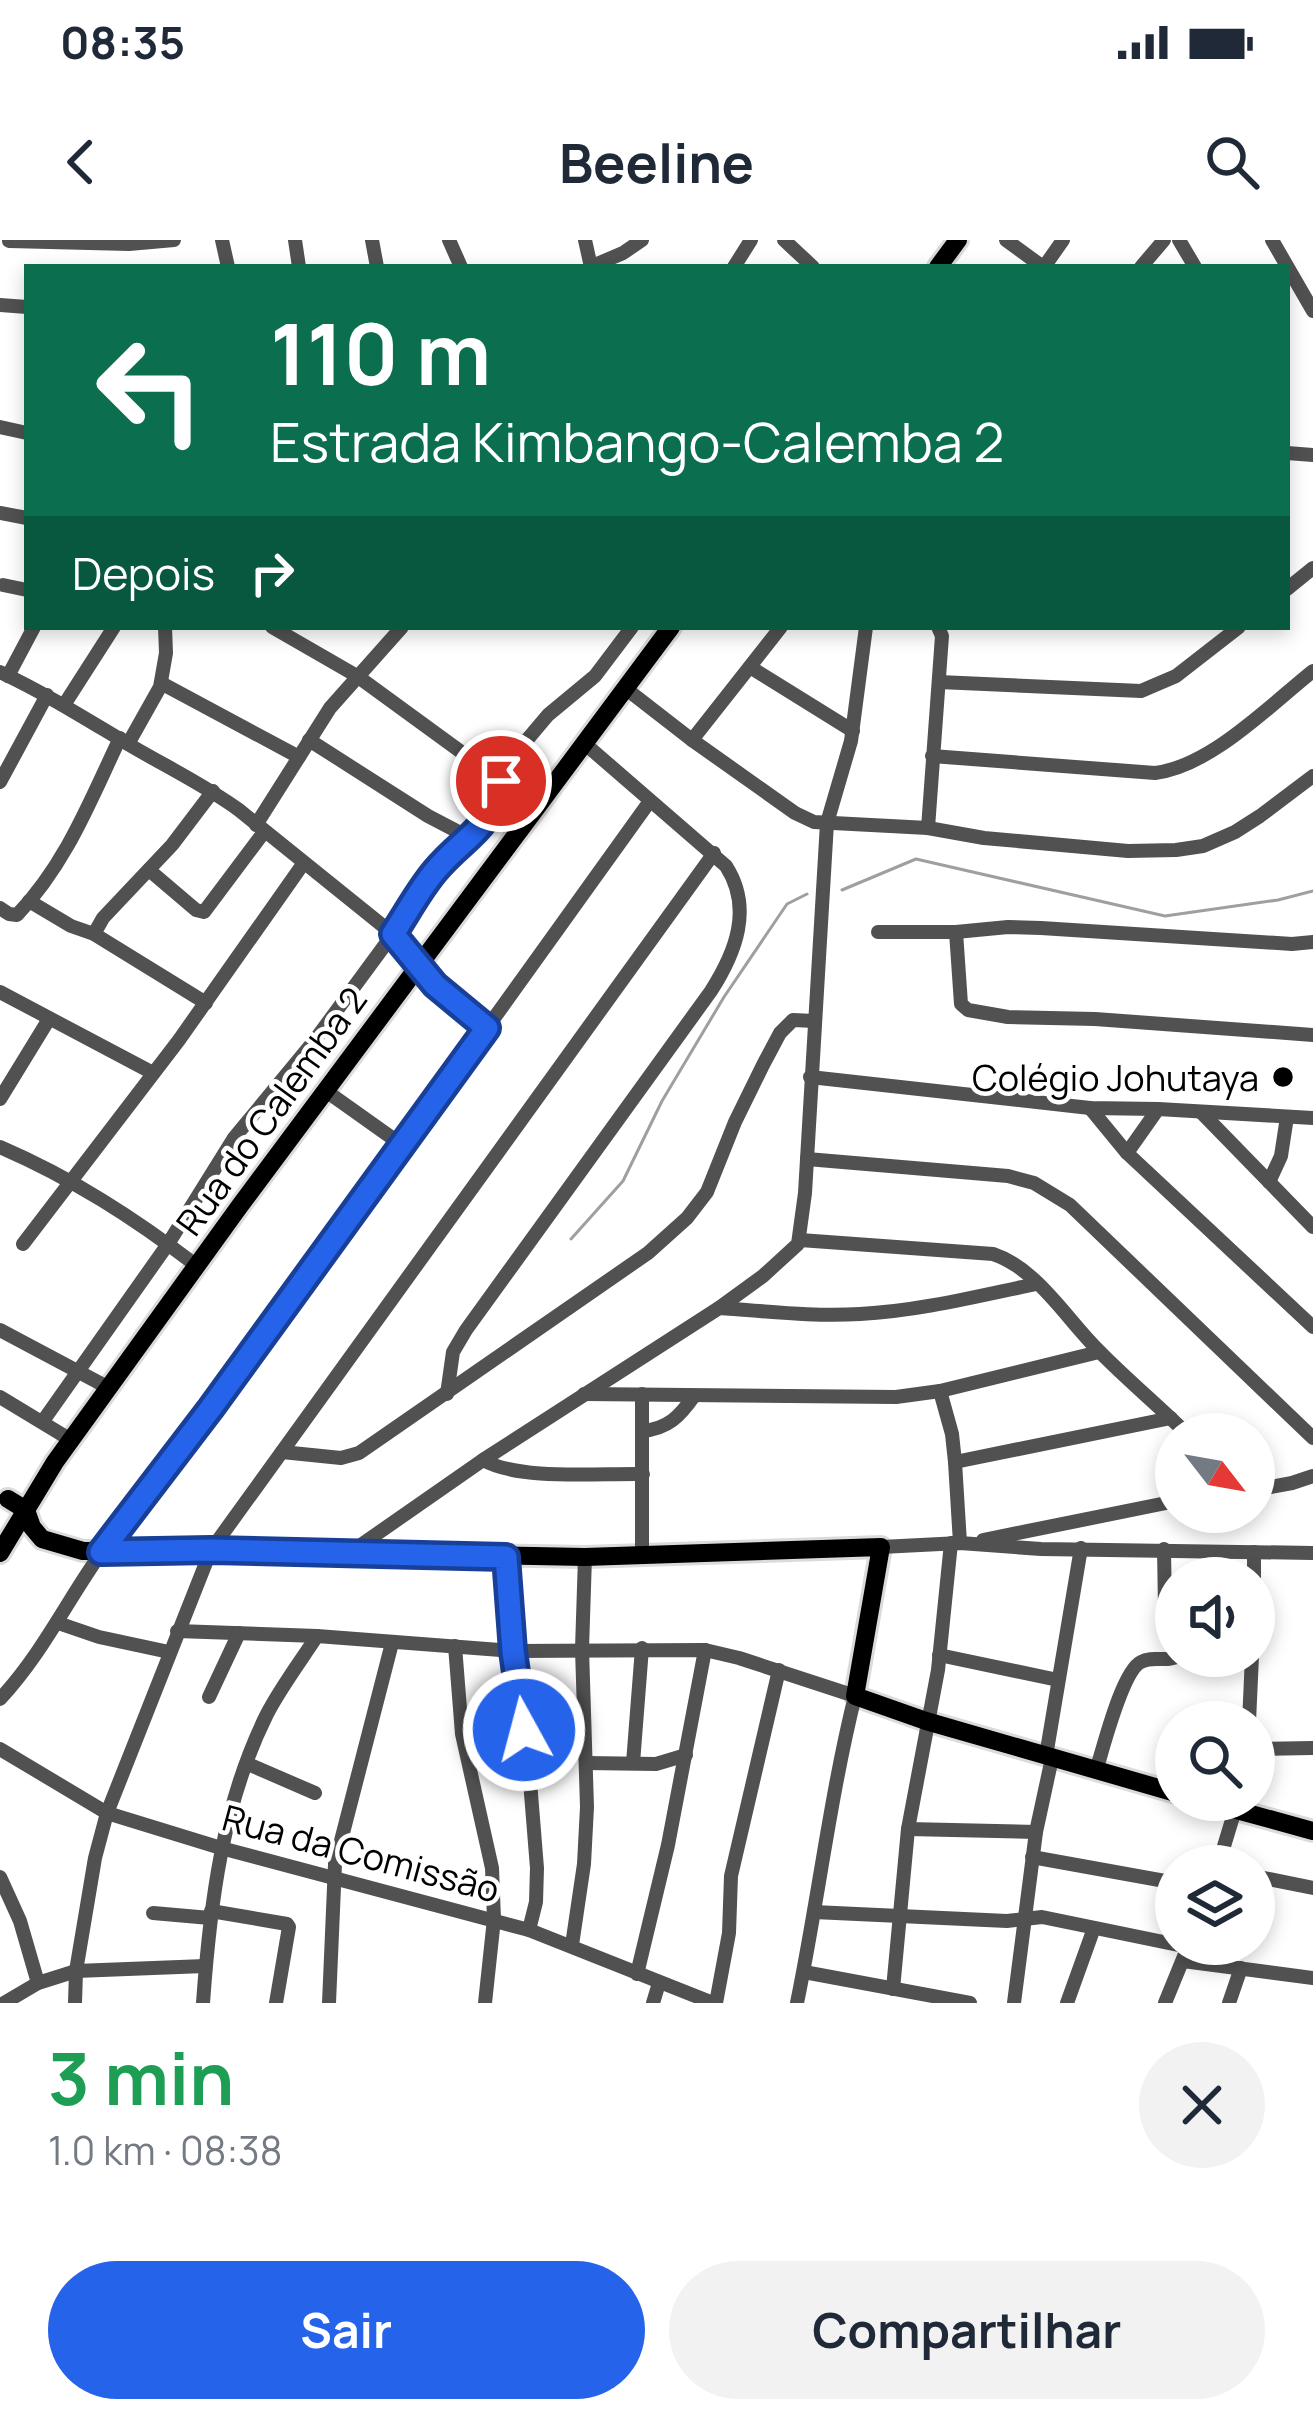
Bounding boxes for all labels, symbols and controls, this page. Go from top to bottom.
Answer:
text: 08:35 [60,11,185,73]
text: Beeline [559,125,754,199]
icon: back [48,129,114,195]
icon: search [1199,129,1265,195]
text: 110 m [270,295,491,410]
icon: left [72,312,228,468]
text: Estrada Kimbango-Calemba 2 [270,404,1004,478]
icon: right [239,540,305,606]
text: Depois [72,542,215,604]
pin [450,730,552,832]
icon: arrive [468,748,534,814]
street label: Rua do Calemba 2 [164,977,378,1245]
place label: Colégio Johutaya [972,1053,1259,1102]
marker: Colégio Johutaya [1270,1064,1296,1090]
north arrow [1155,1413,1275,1533]
map controls [1155,1413,1275,1965]
button: sound [1155,1557,1275,1677]
position arrow [461,1667,587,1793]
button: search [1155,1701,1275,1821]
street label: Rua da Comissão [217,1792,505,1914]
button: layers [1155,1845,1275,1965]
text: 3 min [48,2028,234,2127]
button: close [1139,2042,1265,2168]
text: 1.0 km · 08:38 [48,2123,282,2177]
button: Sair [48,2261,645,2399]
button: Compartilhar [669,2261,1265,2399]

